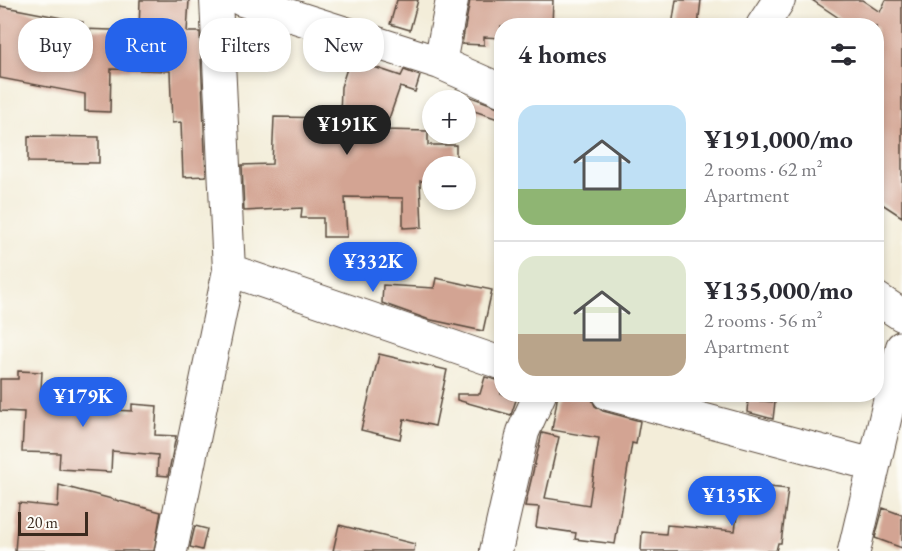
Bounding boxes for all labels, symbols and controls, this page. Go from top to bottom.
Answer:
chip: Buy [18,18,93,72]
chip: Rent [105,18,187,72]
chip: Filters [199,18,291,72]
chip: New [303,18,384,72]
text: 4 homes [518,37,607,71]
icon: filters [827,38,860,71]
map controls [422,90,476,210]
button: + [422,90,476,144]
pin: ¥191K [305,105,389,156]
text: ¥191K [317,111,377,137]
text: ¥191,000/mo [704,122,853,156]
icon: home [566,129,638,201]
button: − [422,156,476,210]
text: 2 rooms · 62 m² [704,156,823,182]
text: Apartment [704,182,789,208]
pin: ¥332K [331,242,415,293]
text: ¥332K [343,248,403,274]
text: ¥135,000/mo [704,273,853,307]
icon: home [566,280,638,352]
text: 2 rooms · 56 m² [704,307,823,333]
text: Apartment [704,333,789,359]
pin: ¥179K [41,377,125,428]
text: ¥179K [53,383,113,409]
pin: ¥135K [690,476,774,527]
text: ¥135K [702,482,762,508]
scale bar [18,509,88,536]
text: 20 m [27,512,58,533]

